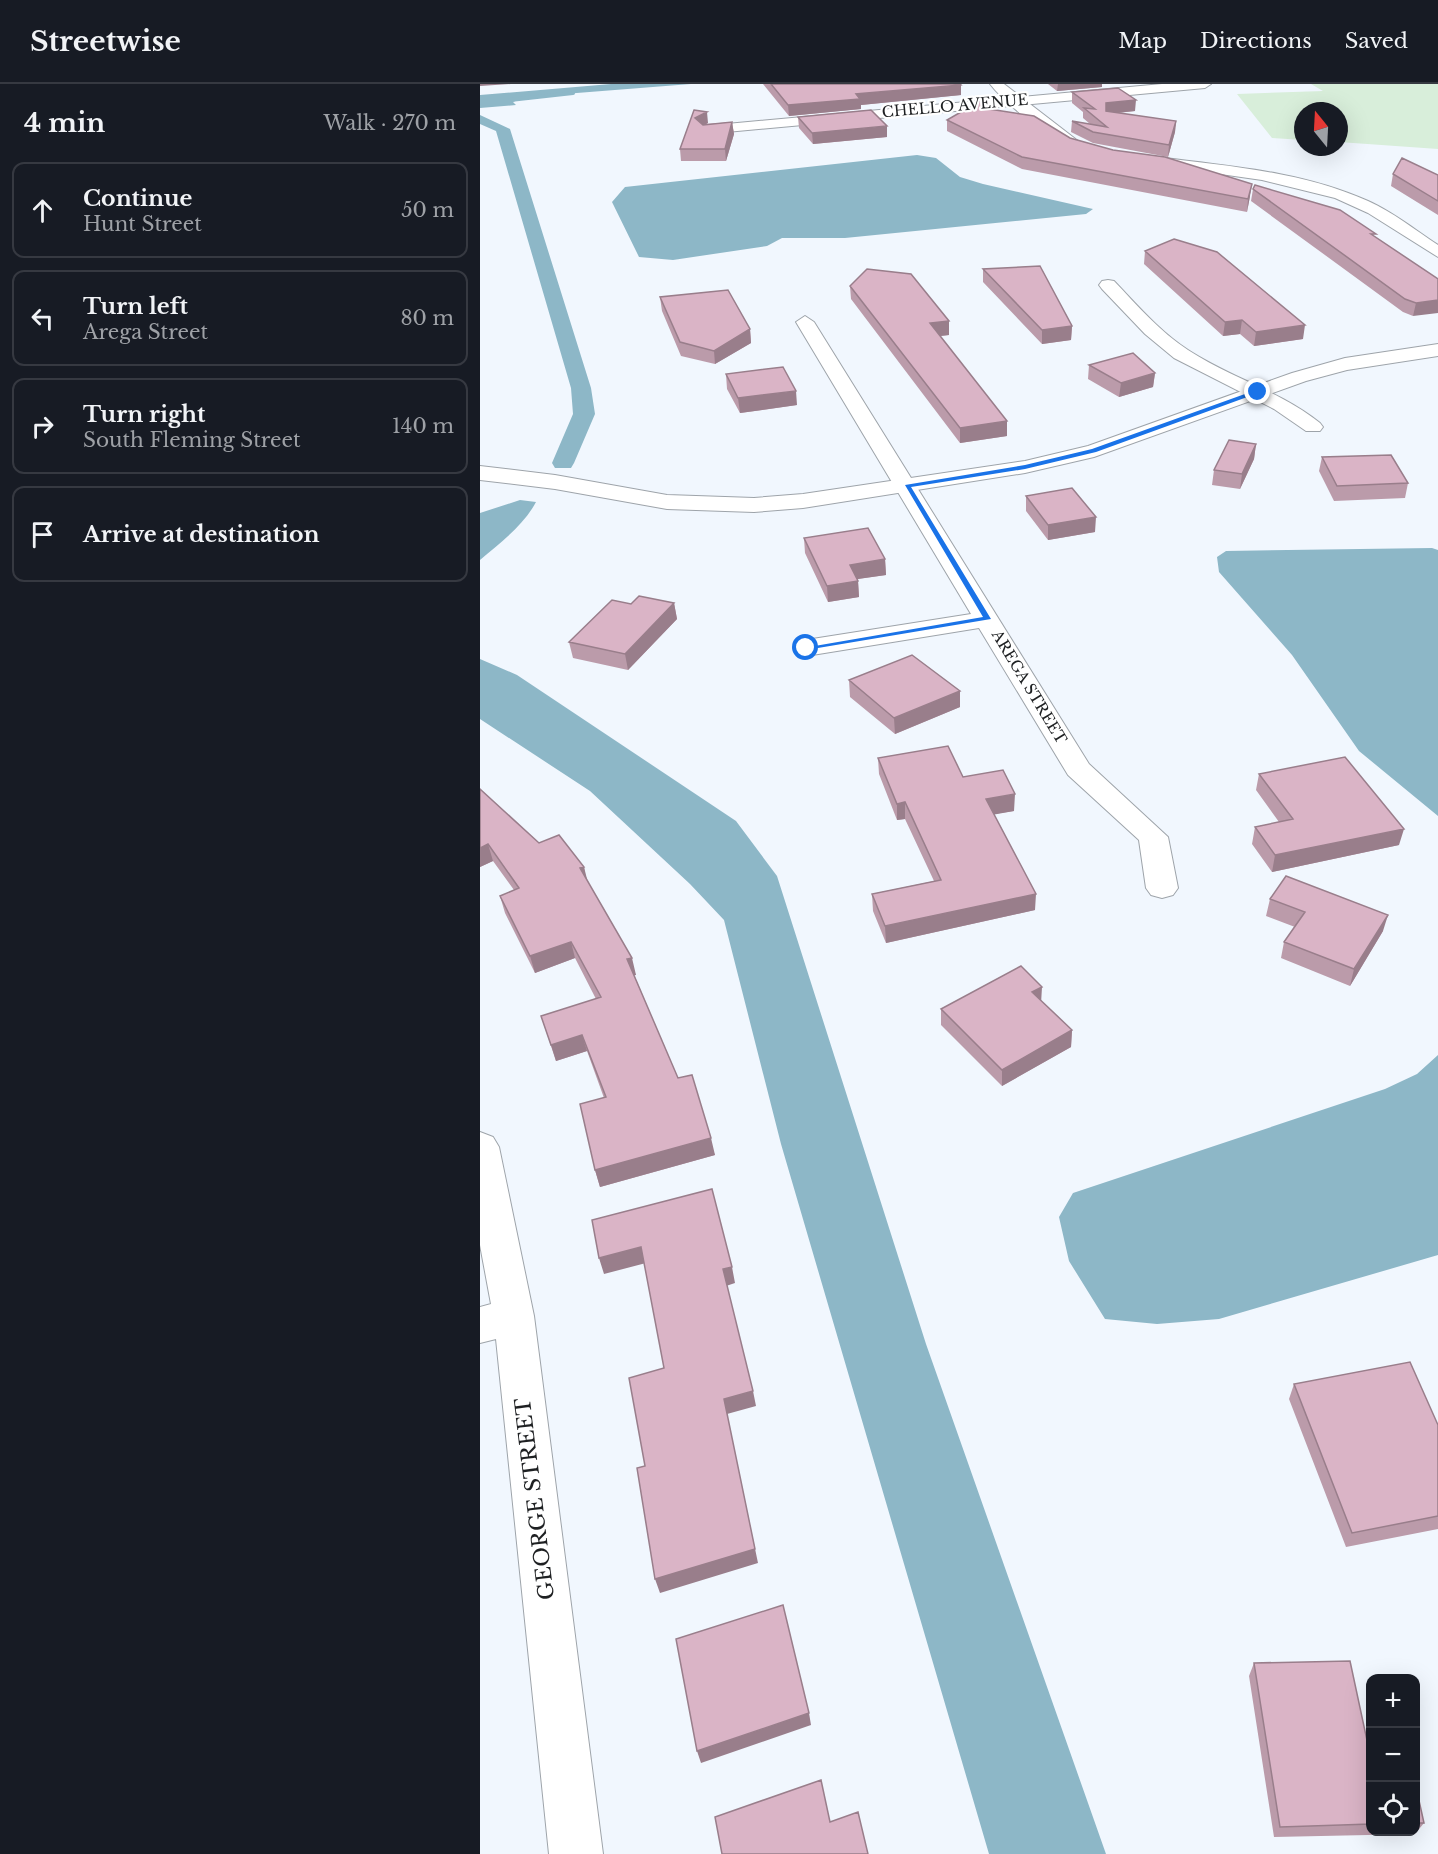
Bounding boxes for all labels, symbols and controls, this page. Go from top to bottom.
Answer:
text: Streetwise [30,24,181,59]
text: Map [1118,28,1167,54]
text: Directions [1200,28,1312,54]
text: Saved [1345,28,1408,54]
street label: CHELLO AVENUE [881,90,1029,121]
north arrow [1294,102,1348,156]
text: 4 min [24,107,105,139]
text: Walk · 270 m [324,111,456,135]
text: Continue [83,185,192,212]
icon: ahead [26,194,59,227]
text: 50 m [401,198,454,222]
text: Hunt Street [83,212,202,236]
text: Turn left [83,293,188,320]
icon: left [26,302,59,335]
text: 80 m [400,306,454,330]
text: Arega Street [83,320,208,344]
route end [1244,378,1270,404]
text: Turn right [83,401,205,428]
icon: right [26,410,59,443]
text: 140 m [392,414,454,438]
text: South Fleming Street [83,428,301,452]
icon: arrive [26,518,59,551]
text: Arrive at destination [83,521,320,548]
street label: AREGA STREET [987,625,1071,747]
route start [792,634,818,660]
street label: GEORGE STREET [510,1396,560,1601]
map controls [1366,1674,1420,1836]
button: + [1366,1674,1420,1728]
button: − [1366,1728,1420,1782]
button: locate [1366,1782,1420,1836]

